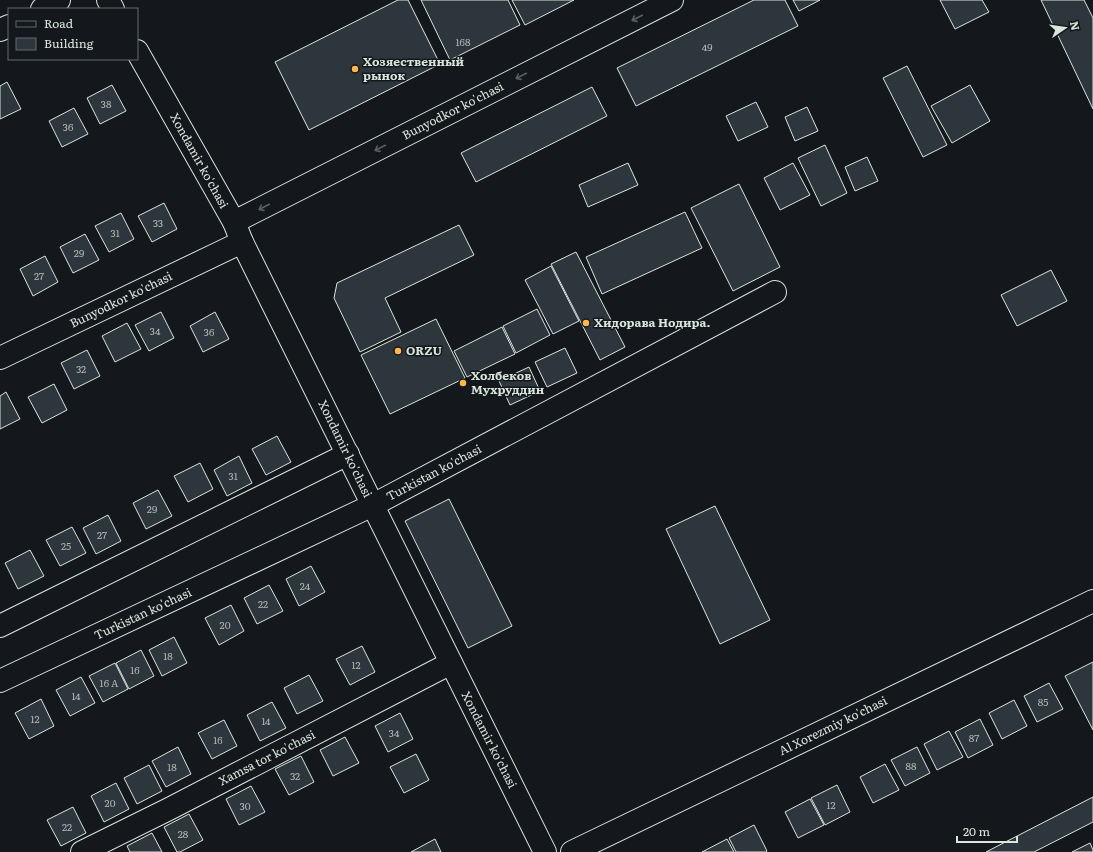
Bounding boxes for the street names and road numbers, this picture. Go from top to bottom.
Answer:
street label: Bunyodkor ko'chasi [399,77,506,144]
street label: Xondamir ko'chasi [166,110,234,211]
street label: Bunyodkor ko'chasi [66,266,175,332]
street label: Xondamir ko'chasi [314,397,377,500]
street label: Turkistan ko'chasi [383,439,484,505]
street label: Turkistan ko'chasi [91,583,194,644]
street label: Xondamir ko'chasi [458,688,522,791]
street label: Al Xorezmiy ko'chasi [775,691,890,759]
street label: Xamsa tor ko'chasi [215,725,318,789]

